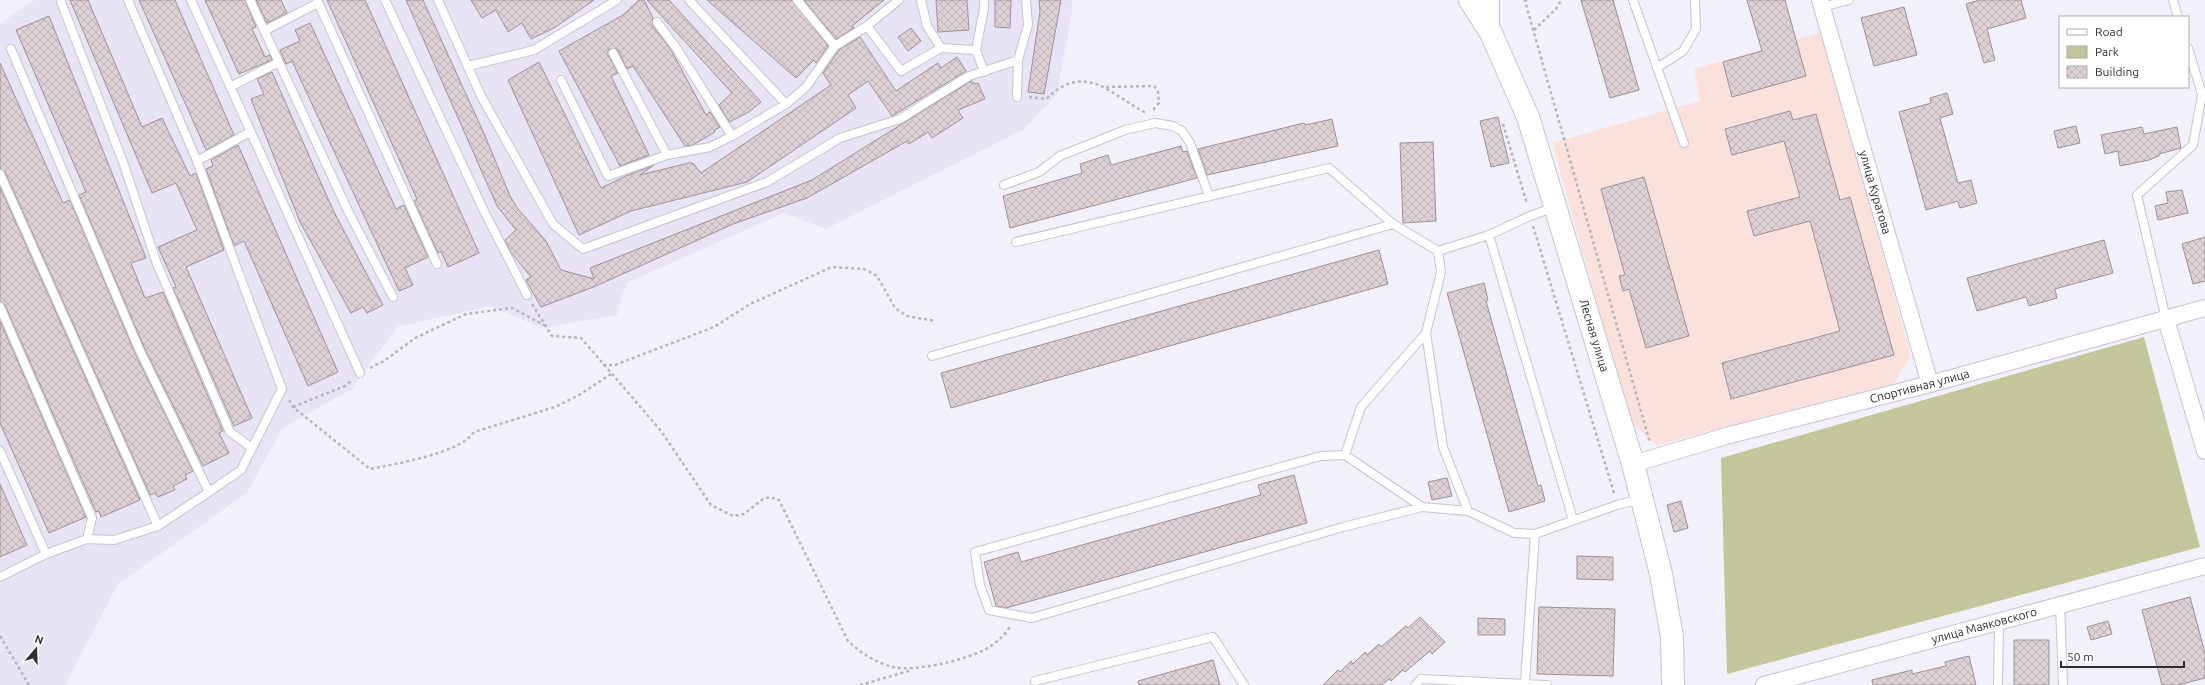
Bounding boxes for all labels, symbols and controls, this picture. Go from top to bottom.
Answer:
legend [2059,16,2189,88]
text: Road [2095,25,2123,38]
text: Park [2095,45,2119,58]
text: Building [2095,65,2139,78]
street label: улица Куратова [1857,149,1894,236]
street label: Лесная улица [1577,297,1612,373]
street label: Спортивная улица [1868,366,1971,405]
street label: улица Маяковского [1930,605,2038,646]
north arrow [16,629,56,669]
text: N [33,633,45,647]
scale bar [2061,643,2184,669]
text: 50 m [2067,650,2094,663]

